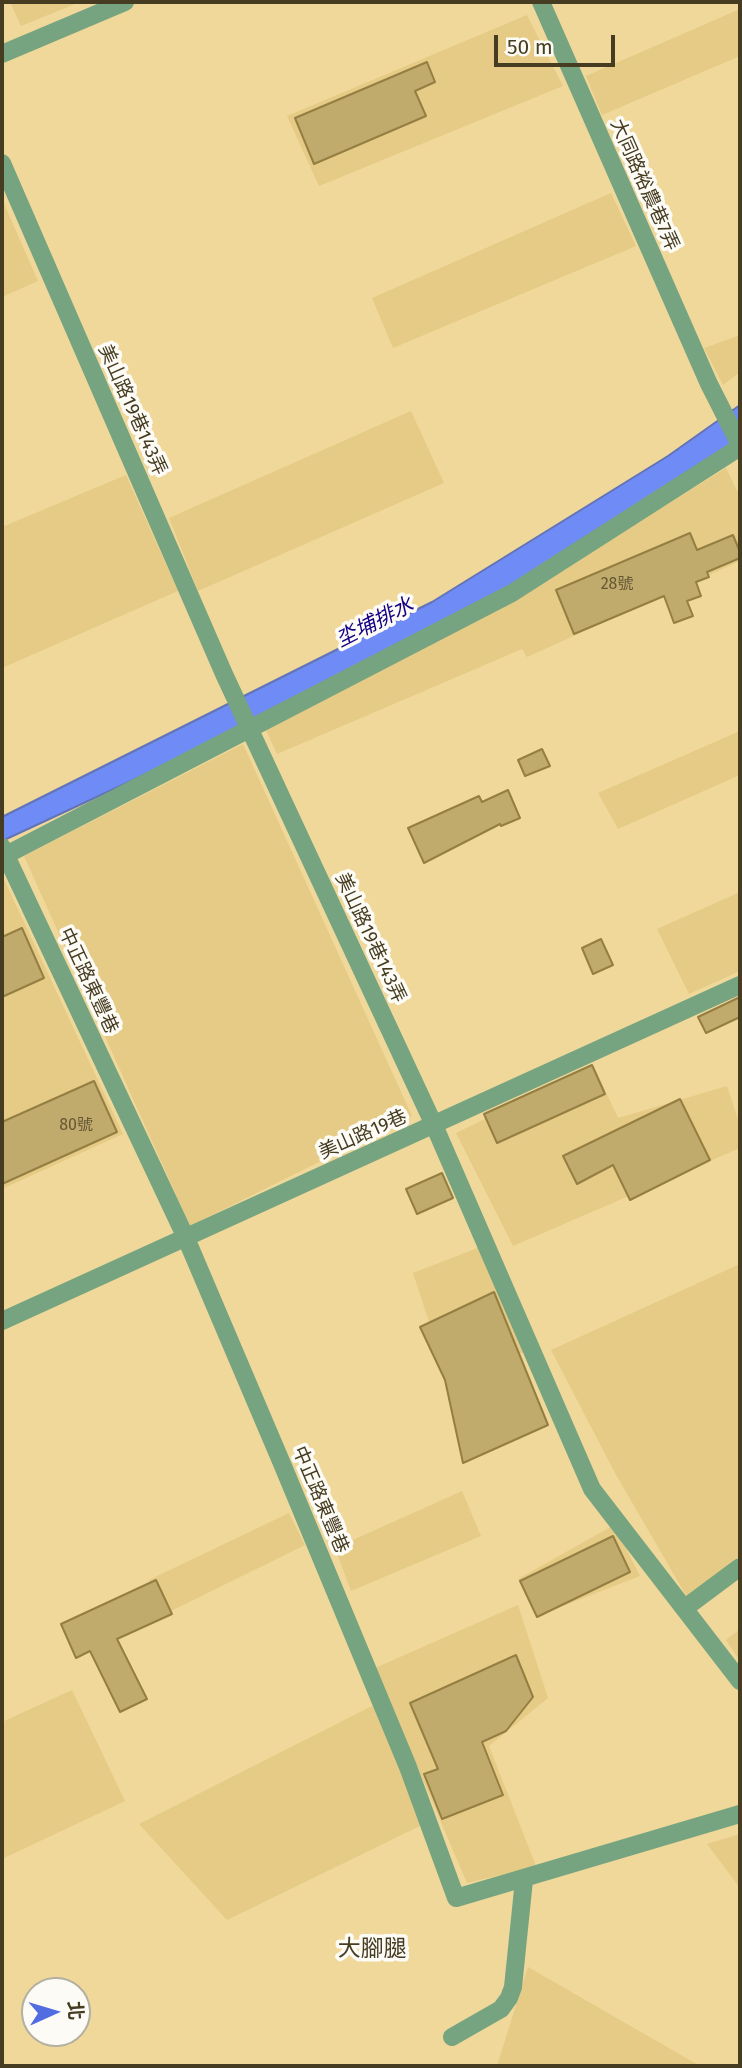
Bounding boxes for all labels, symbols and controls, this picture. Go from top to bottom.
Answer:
scale bar [497,21,618,65]
text: 50 m [507,34,553,60]
street label: 大同路裕農巷7弄 [605,116,683,254]
street label: 美山路19巷143弄 [93,341,171,479]
house number: 28號 [601,575,633,595]
water label: 坔埔排水 [332,593,418,653]
street label: 美山路19巷143弄 [330,869,410,1007]
street label: 中正路東豐巷 [54,925,122,1037]
street label: 美山路19巷 [315,1105,411,1165]
house number: 80號 [59,1116,93,1136]
street label: 中正路東豐巷 [287,1443,353,1557]
district label: 大腳腿 [338,1936,406,1964]
north arrow [21,1977,91,2047]
text: 北 [63,2000,88,2021]

